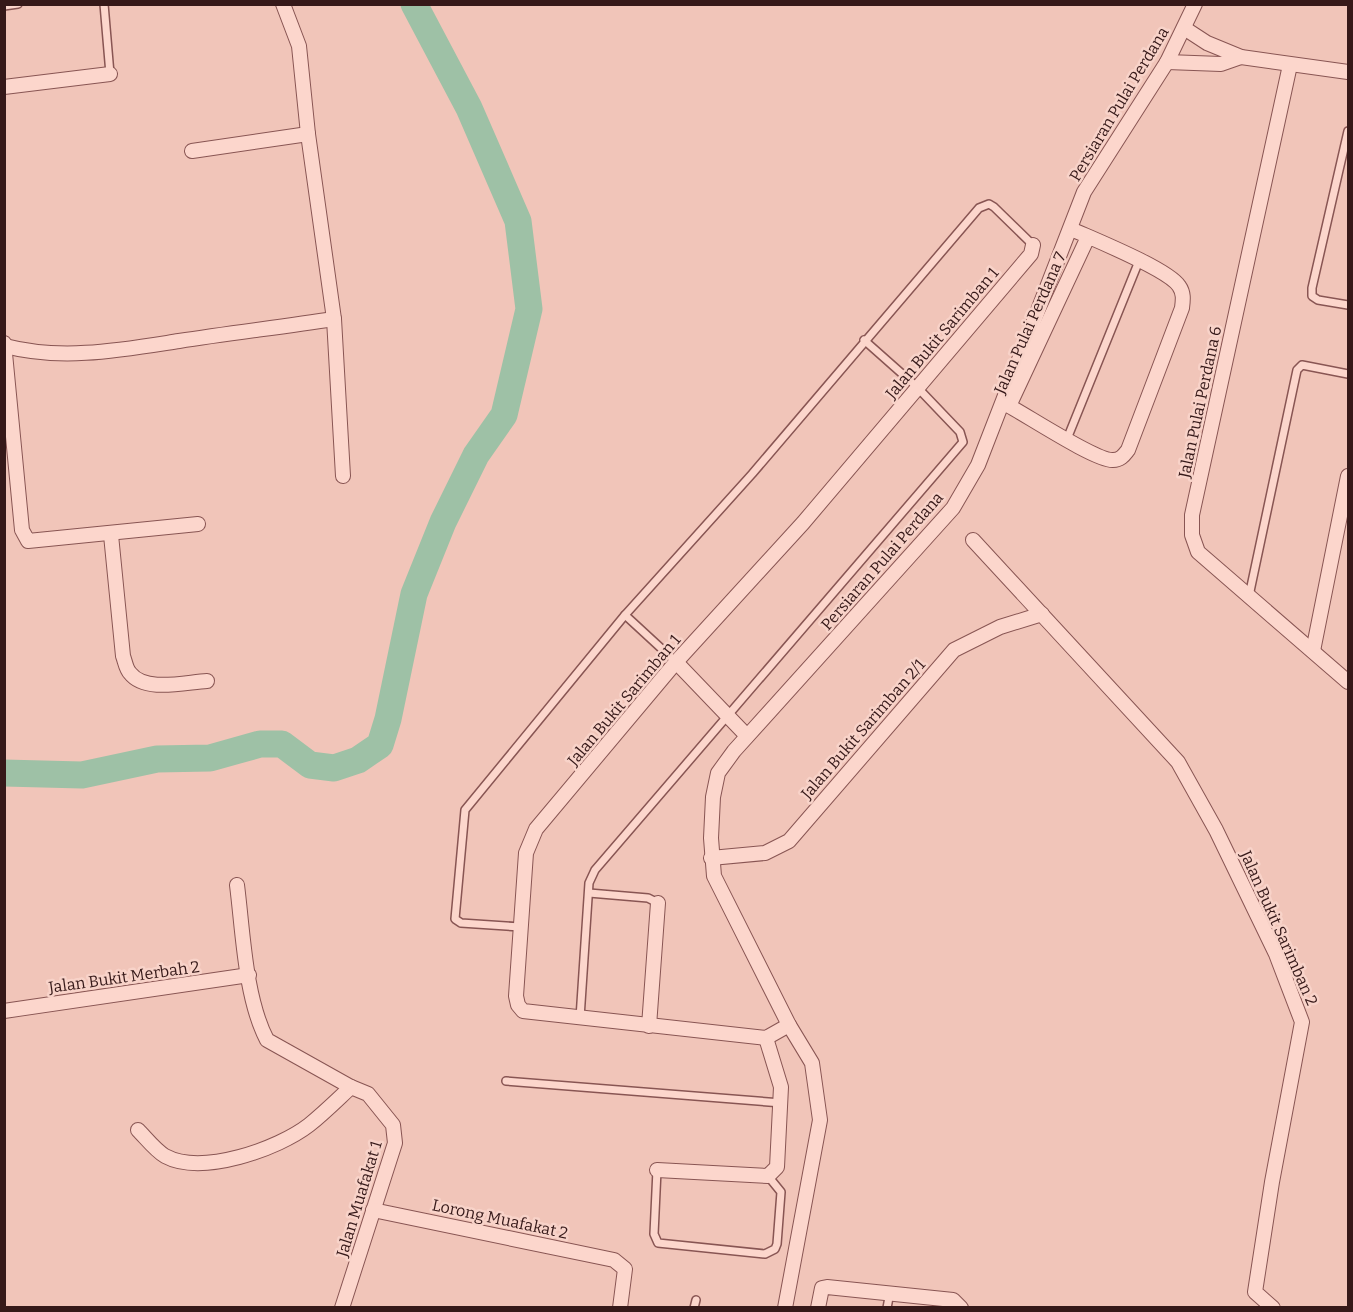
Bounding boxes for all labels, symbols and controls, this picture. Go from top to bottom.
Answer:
street label: Persiaran Pulai Perdana [1065,23,1173,185]
street label: Jalan Pulai Perdana 7 [990,249,1070,398]
street label: Jalan Bukit Sarimban 1 [881,263,1003,403]
street label: Jalan Pulai Perdana 6 [1174,324,1225,481]
street label: Persiaran Pulai Perdana [817,488,947,634]
street label: Jalan Bukit Sarimban 1 [563,630,685,770]
street label: Jalan Bukit Sarimban 2/1 [796,655,929,804]
street label: Jalan Bukit Sarimban 2 [1236,847,1322,1008]
street label: Jalan Bukit Merbah 2 [46,957,201,997]
street label: Jalan Muafakat 1 [332,1138,386,1260]
street label: Lorong Muafakat 2 [430,1195,570,1243]

